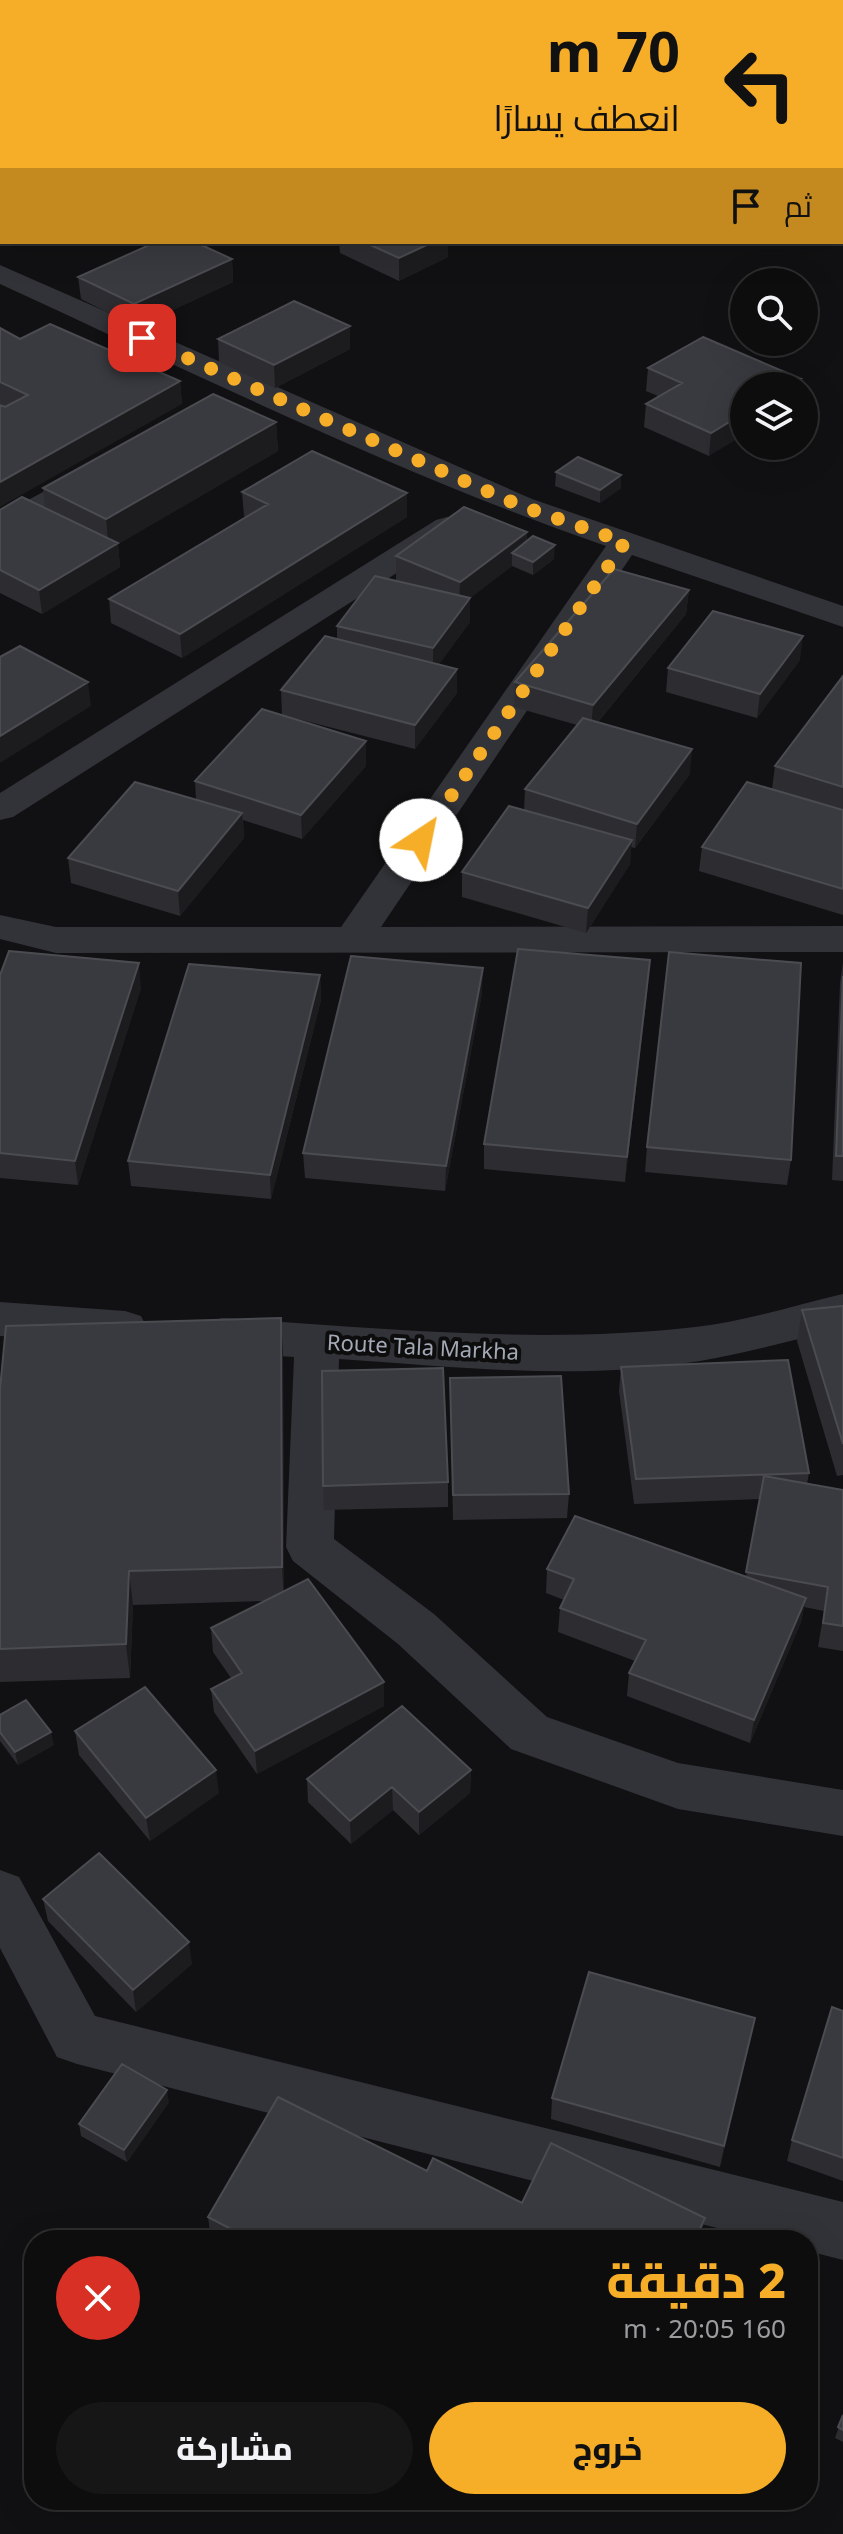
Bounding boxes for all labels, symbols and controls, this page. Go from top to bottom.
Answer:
text: 70 m [547,12,680,88]
icon: left [708,32,812,136]
text: انعطف يسارًا [493,93,680,142]
icon: arrive [724,184,768,228]
text: ثم [784,185,812,226]
map controls [730,268,818,460]
button: search [730,268,818,356]
pin [108,304,176,372]
icon: arrive [120,316,164,360]
button: layers [730,372,818,460]
position arrow [379,798,463,882]
street label: Route Tala Markha [326,1326,520,1366]
text: 2 دقيقة [606,2247,786,2312]
button: close [56,2256,140,2340]
text: 160 m · 20:05 [623,2310,786,2346]
button: مشاركة [56,2402,413,2494]
button: خروج [429,2402,786,2494]

